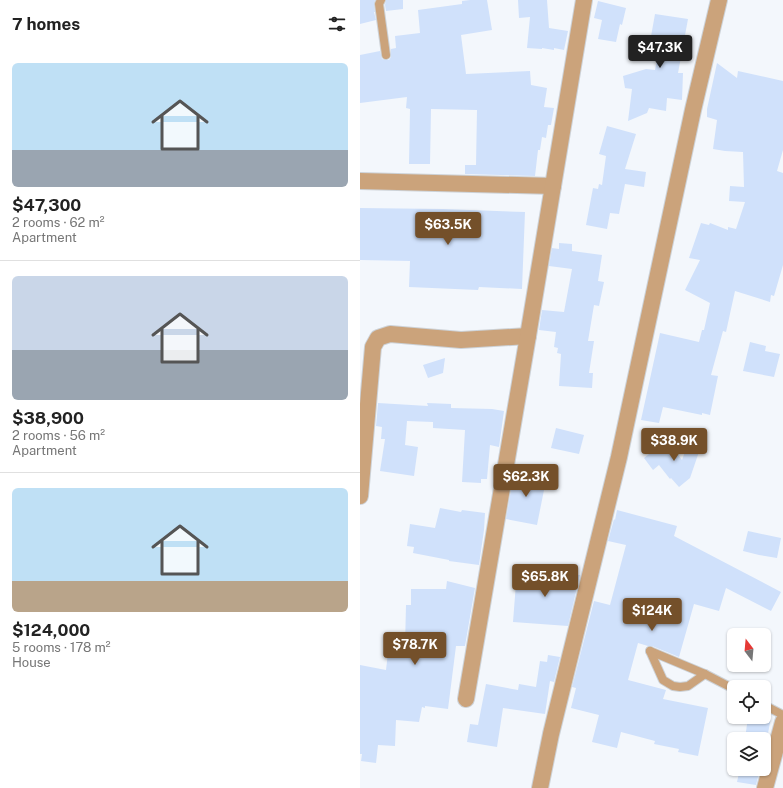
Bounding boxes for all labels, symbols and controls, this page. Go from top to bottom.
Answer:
icon: filters [326,13,348,35]
text: 7 homes [12,14,80,34]
pin: $47.3K [627,35,693,69]
text: $47.3K [637,40,683,55]
icon: home [144,89,216,161]
text: $47,300 [12,195,81,215]
pin: $63.5K [415,212,481,246]
text: 2 rooms · 62 m² [12,215,105,230]
text: $63.5K [424,217,472,232]
text: Apartment [12,230,77,245]
icon: home [144,302,216,374]
text: $38,900 [12,408,84,428]
text: 2 rooms · 56 m² [12,428,105,443]
pin: $38.9K [641,428,707,462]
text: $38.9K [650,433,698,448]
text: Apartment [12,443,77,458]
pin: $62.3K [493,464,559,498]
text: $62.3K [502,469,550,484]
icon: home [144,514,216,586]
pin: $65.8K [512,564,578,598]
text: $65.8K [521,569,569,584]
pin: $124K [624,598,680,632]
text: $124K [632,603,672,618]
text: $124,000 [12,620,90,640]
north arrow [727,628,771,672]
map controls [727,628,771,776]
pin: $78.7K [382,632,448,666]
text: $78.7K [392,637,438,652]
text: 5 rooms · 178 m² [12,640,111,655]
text: House [12,655,51,670]
button: locate [727,680,771,724]
button: layers [727,732,771,776]

